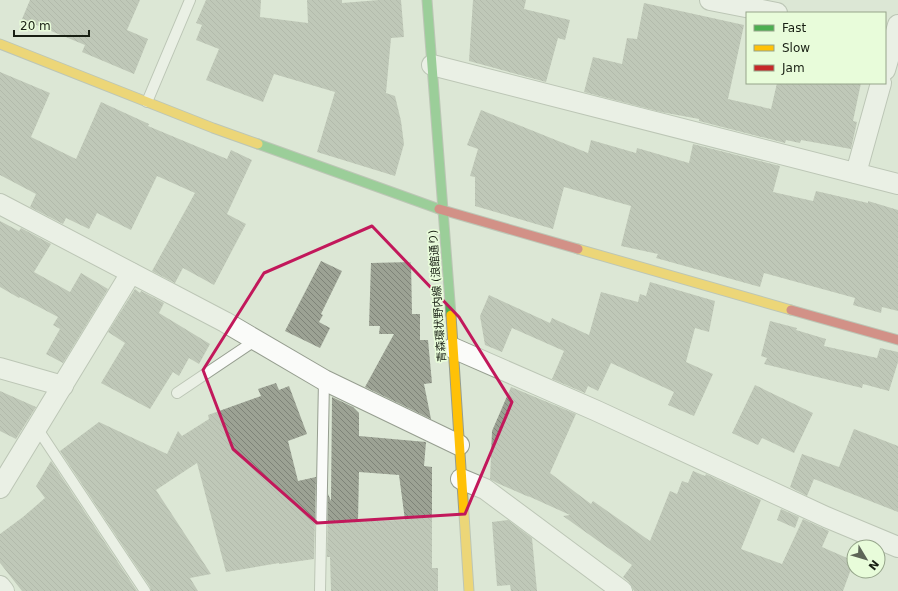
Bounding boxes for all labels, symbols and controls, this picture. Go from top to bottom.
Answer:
scale bar [14,12,89,38]
legend [746,12,886,84]
text: 20 m [20,19,51,33]
text: Fast [782,21,806,35]
text: Slow [782,41,810,55]
text: Jam [781,61,805,75]
street label: 青森環状野内線 (浪館通り) [426,229,449,363]
north arrow [846,539,886,579]
text: N [866,557,881,572]

